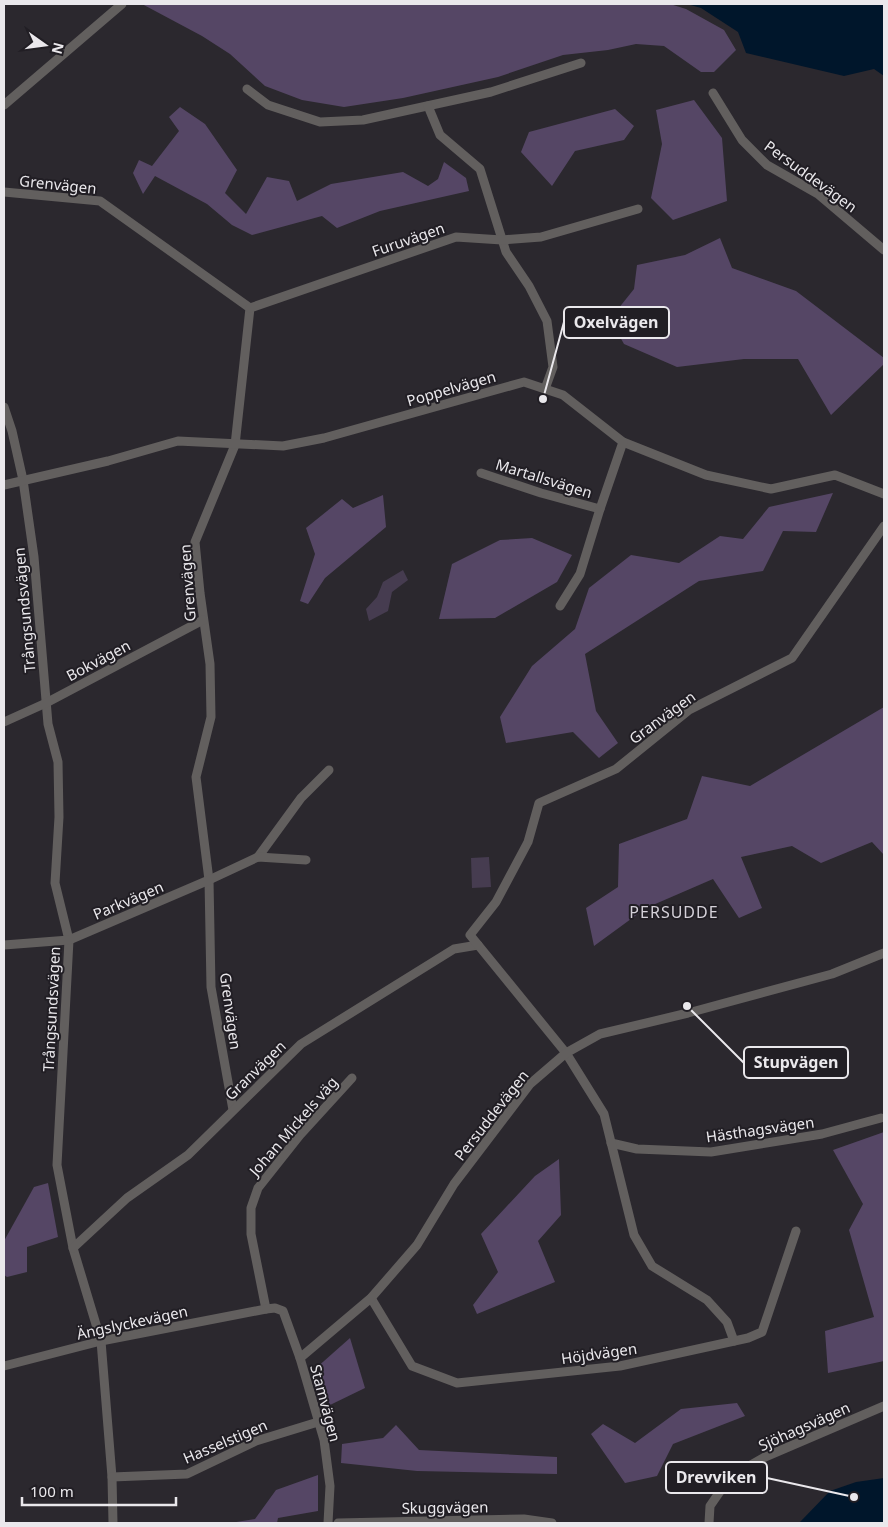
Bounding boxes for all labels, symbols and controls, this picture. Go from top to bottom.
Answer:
north arrow [20,20,70,70]
text: N [48,40,69,56]
street label: Persuddevägen [761,136,861,216]
street label: Grenvägen [18,170,98,198]
street label: Furuvägen [369,217,447,261]
callout: Oxelvägen [564,307,669,338]
text: Oxelvägen [574,311,658,333]
street label: Poppelvägen [404,366,498,410]
street label: Martallsvägen [493,454,595,502]
street label: Grenvägen [174,544,200,622]
street label: Trångsundsvägen [9,547,39,673]
street label: Bokvägen [62,635,134,685]
street label: Granvägen [625,686,699,748]
street label: Parkvägen [90,876,166,924]
district label: PERSUDDE [629,901,719,923]
street label: Trångsundsvägen [38,946,64,1072]
street label: Grenvägen [216,971,246,1051]
street label: Granvägen [220,1036,290,1104]
callout: Stupvägen [744,1047,848,1078]
text: Stupvägen [754,1051,838,1073]
street label: Persuddevägen [449,1066,533,1164]
street label: Johan Mickels väg [243,1072,342,1181]
street label: Hästhagsvägen [705,1111,815,1147]
street label: Ängslyckevägen [75,1300,189,1344]
street label: Höjdvägen [560,1338,638,1368]
street label: Stamvägen [306,1362,346,1444]
street label: Sjöhagsvägen [755,1397,853,1455]
street label: Hasselstigen [180,1414,270,1468]
callout: Drevviken [666,1462,767,1493]
text: Drevviken [676,1466,756,1488]
scale bar [22,1474,176,1506]
text: 100 m [30,1481,74,1501]
street label: Skuggvägen [401,1496,489,1518]

